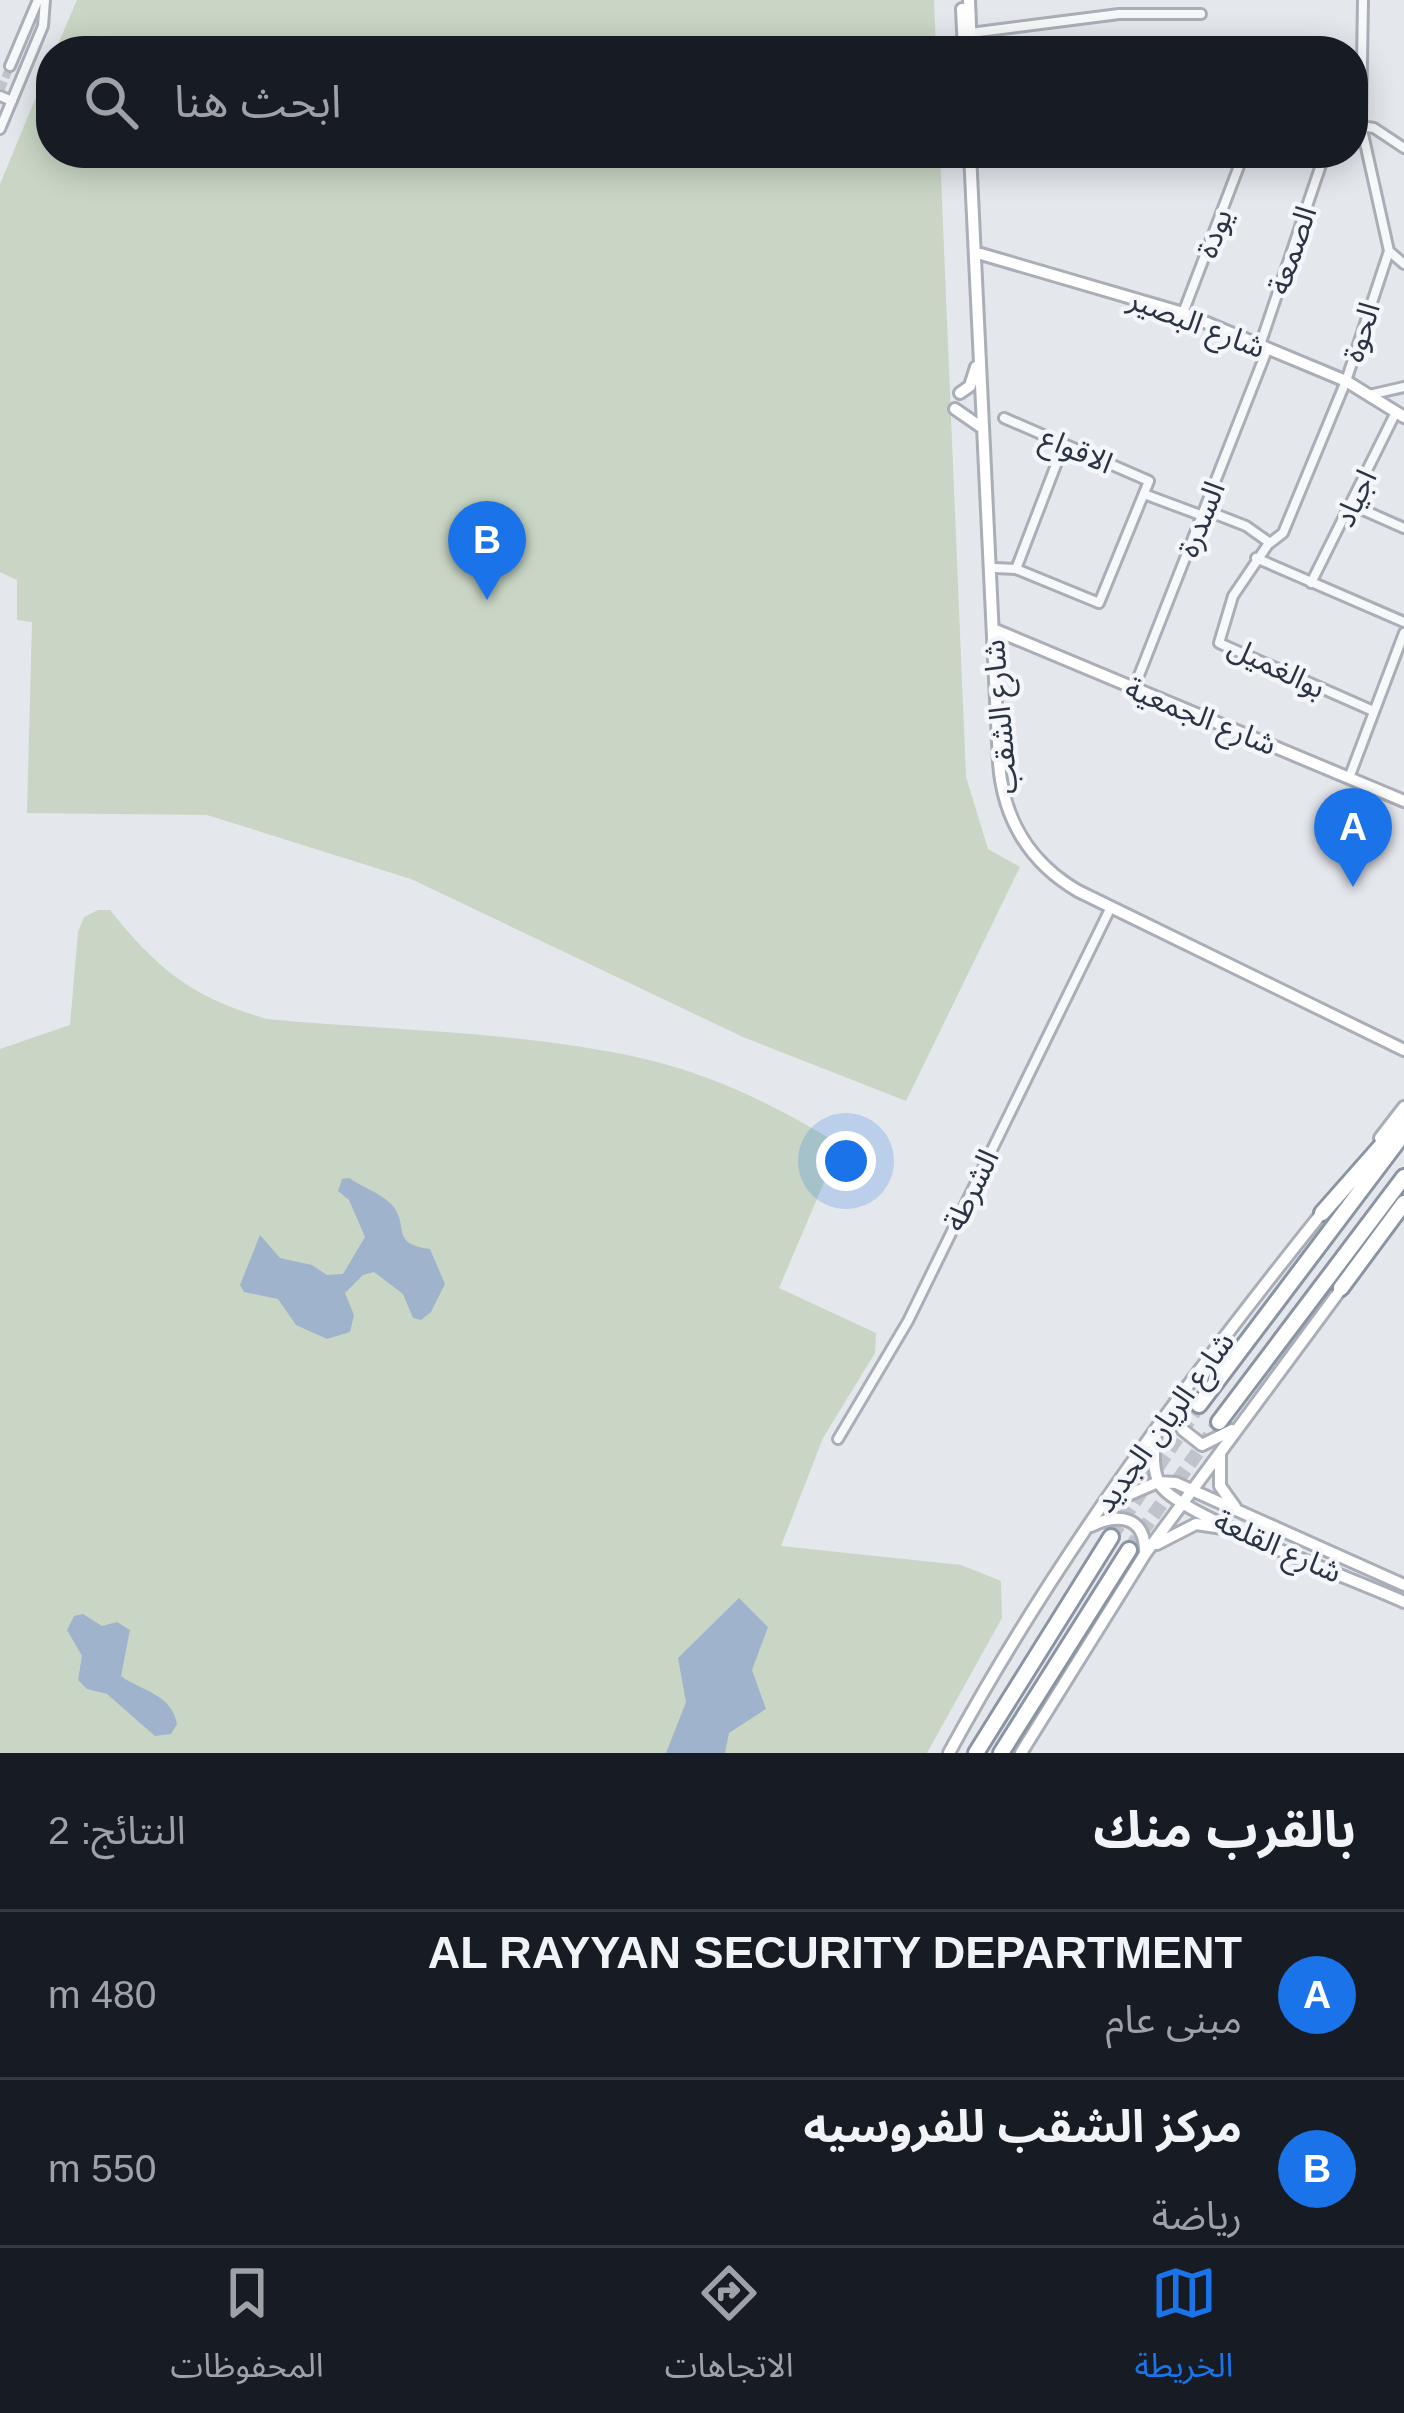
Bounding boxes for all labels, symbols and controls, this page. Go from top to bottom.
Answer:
search box [36,36,1368,168]
icon: search [78,69,144,135]
text: ابحث هنا [174,76,342,127]
street label: الصمعة [1262,202,1322,298]
street label: يودة [1190,204,1239,262]
street label: شارع البصير [1121,282,1270,370]
street label: الحوة [1336,298,1387,366]
street label: الاقواع [1034,420,1118,485]
street label: اجياد [1327,464,1383,532]
street label: السدرة [1171,476,1232,562]
pin: B [448,501,526,600]
street label: بوالغميل [1223,630,1331,705]
street label: شارع الشقب [977,638,1029,796]
street label: شارع الجمعية [1119,671,1281,767]
pin: A [1314,788,1392,887]
your location [816,1131,876,1191]
street label: الشرطة [937,1144,1006,1236]
street label: شارع الريان الجديد [1088,1326,1245,1522]
street label: شارع القلعة [1207,1503,1347,1594]
text: بالقرب منك [1093,1801,1356,1858]
text: النتائج: 2 [48,1809,186,1852]
text: AL RAYYAN SECURITY DEPARTMENT [428,1927,1242,1978]
text: 480 m [48,1973,156,2016]
text: A [1303,1973,1331,2016]
text: مبنى عام [1105,1998,1242,2041]
text: مركز الشقب للفروسيه [803,2101,1242,2152]
text: 550 m [48,2147,156,2190]
text: B [1303,2147,1331,2190]
text: رياضة [1152,2194,1242,2237]
tab: المحفوظات [171,2260,324,2401]
tab: الاتجاهات [665,2260,794,2401]
tab: الخريطة [1135,2260,1233,2401]

